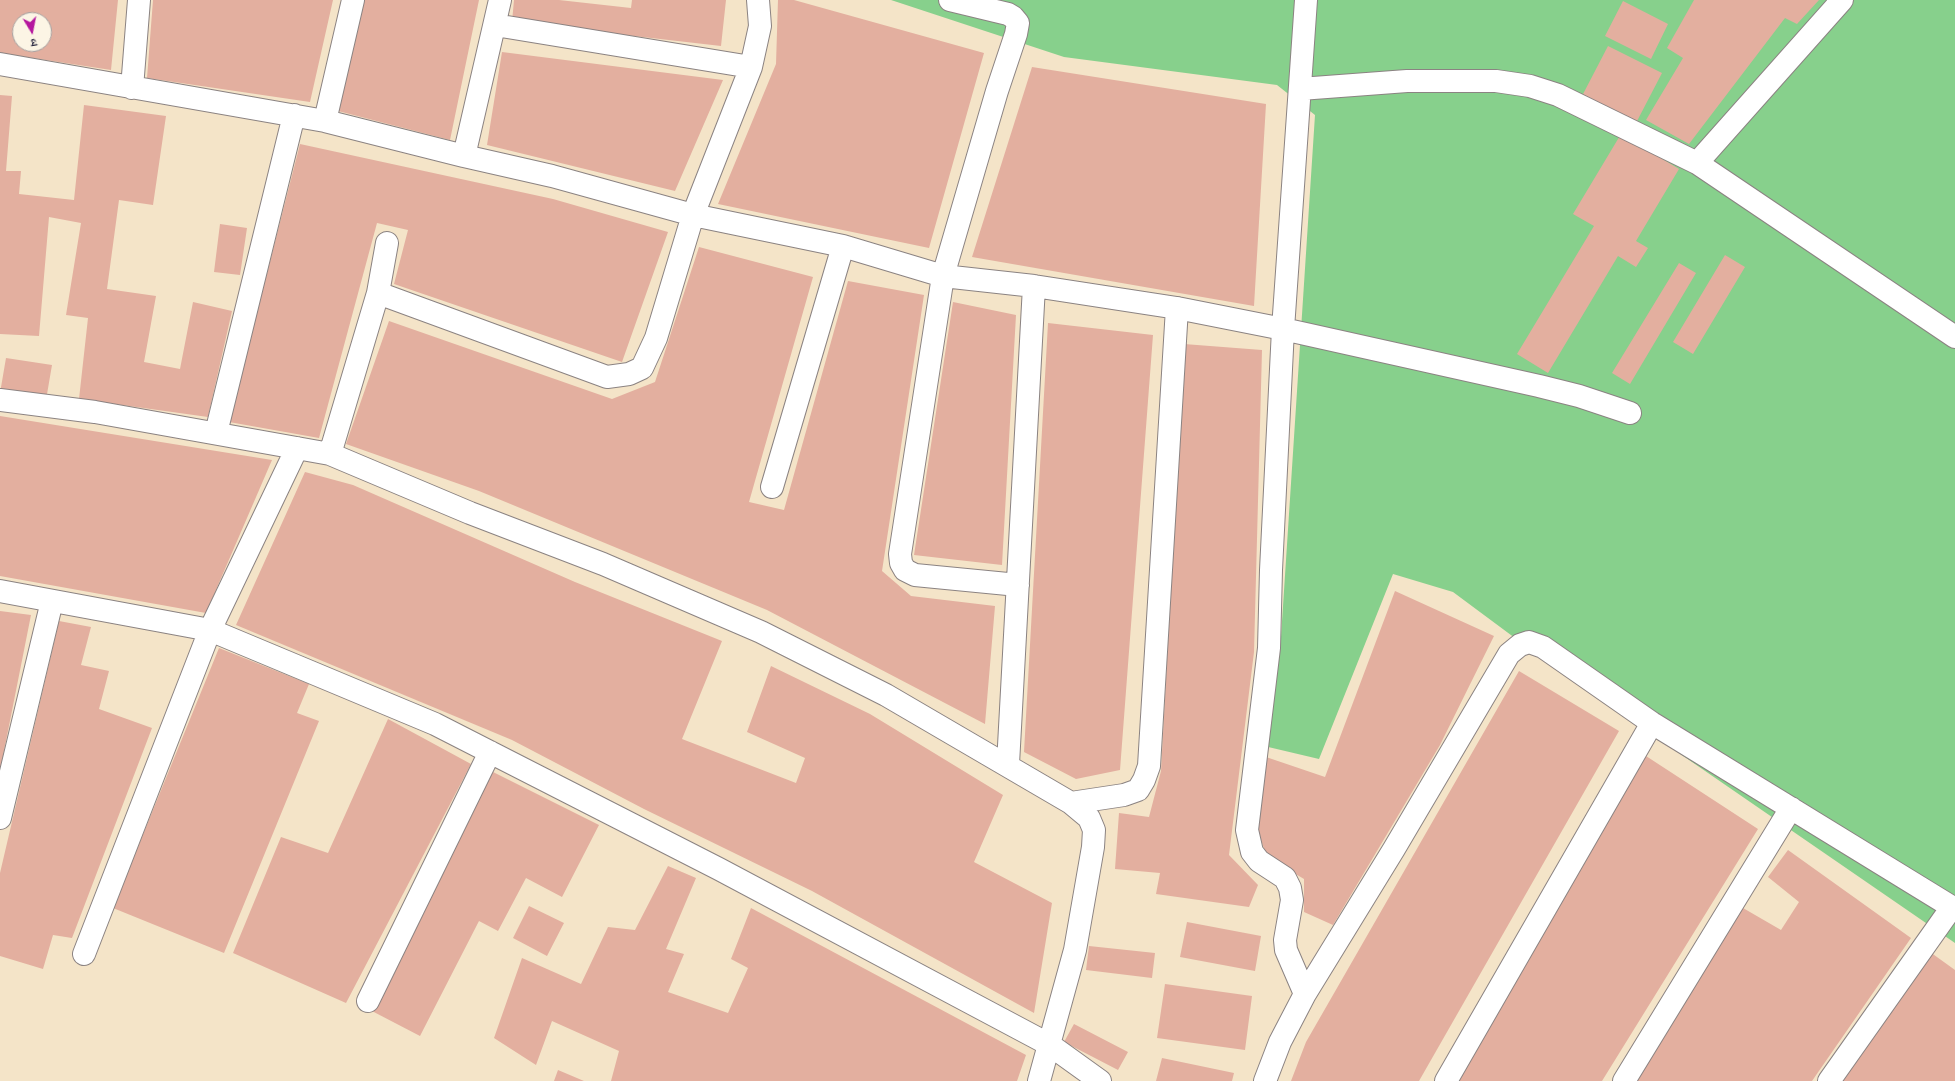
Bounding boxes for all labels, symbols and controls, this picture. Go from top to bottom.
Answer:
north arrow [12,12,52,52]
text: उ [30,34,38,51]

